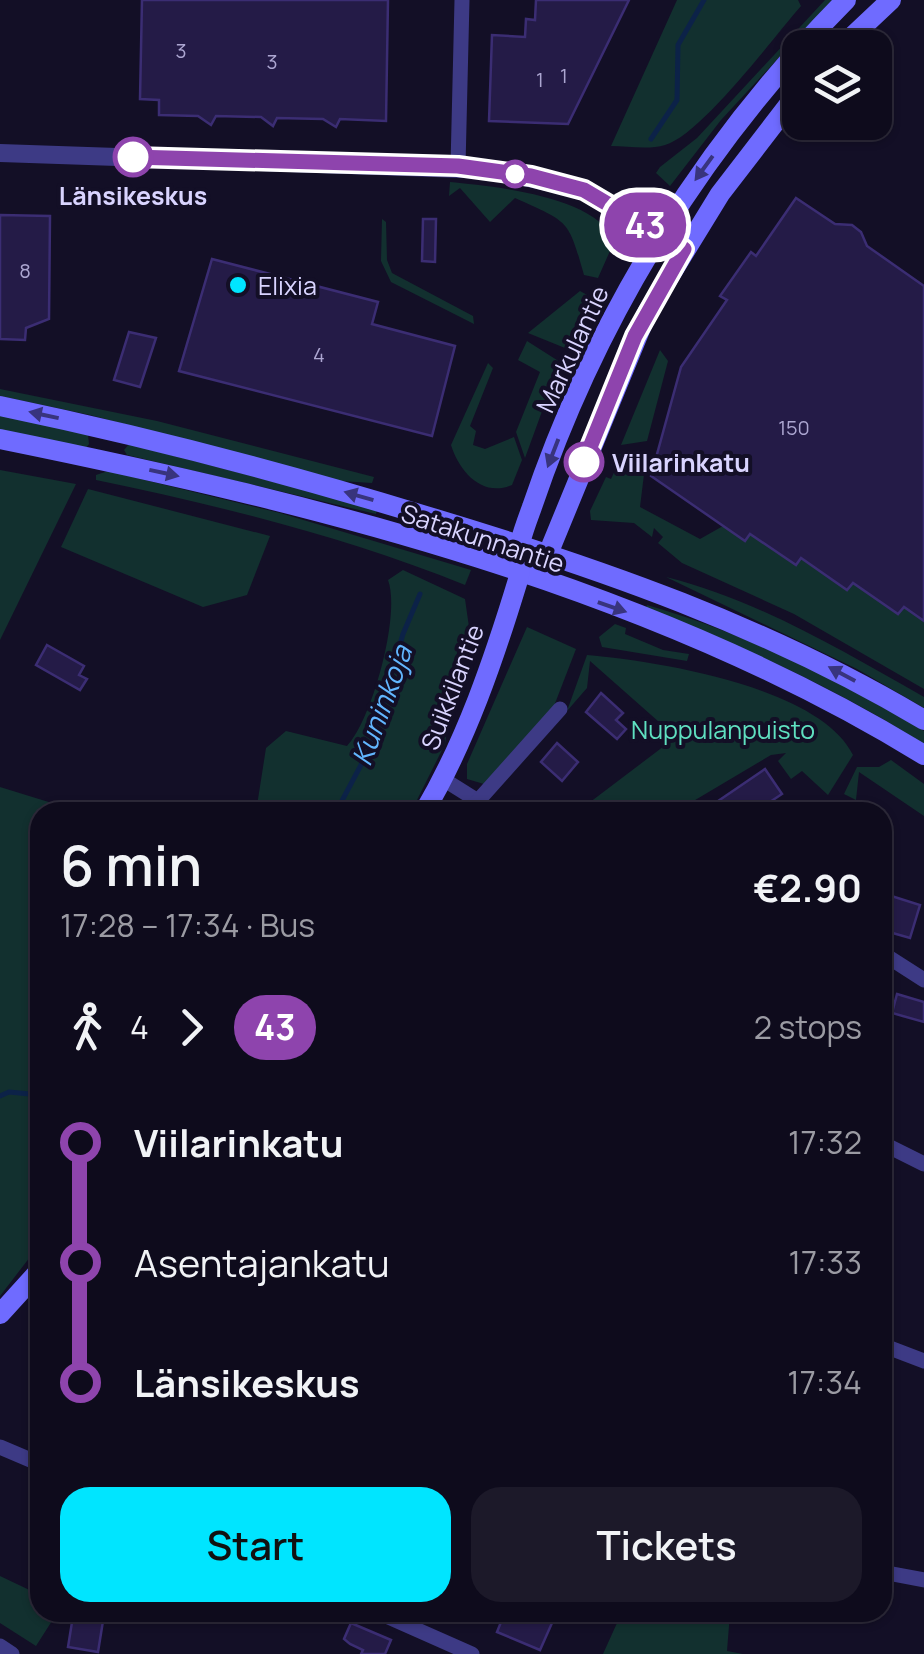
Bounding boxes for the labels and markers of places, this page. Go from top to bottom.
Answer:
marker: Länsikeskus [114,138,152,176]
unlabelled marker [502,161,528,187]
place label: Länsikeskus [59,178,207,213]
place label: Elixia [258,268,317,303]
marker: Elixia [227,274,249,296]
marker: Viilarinkatu [565,443,603,481]
place label: Viilarinkatu [612,445,750,480]

